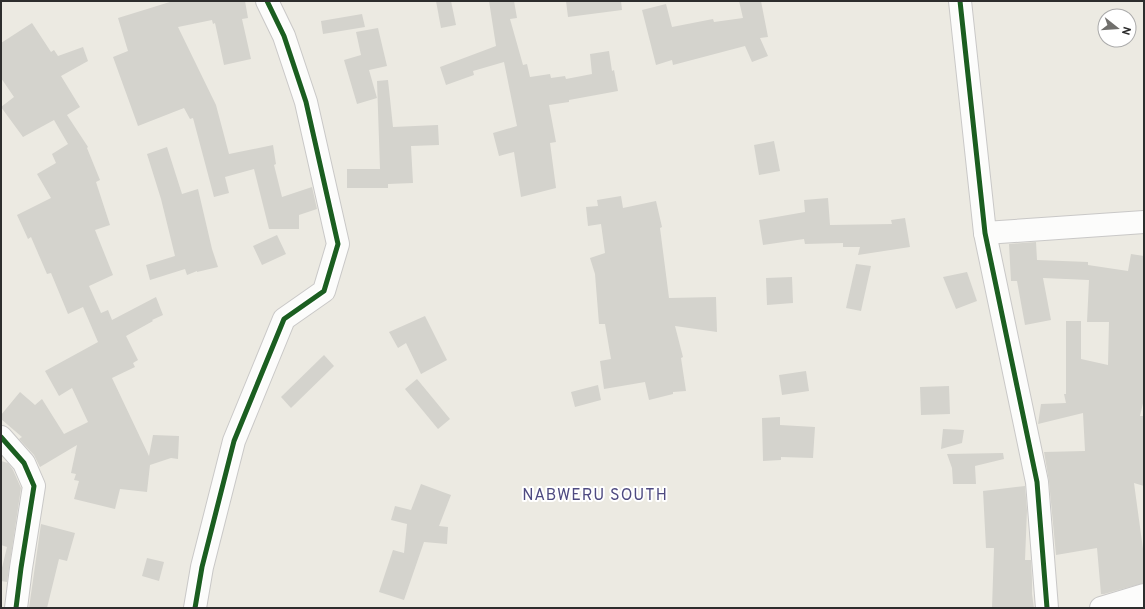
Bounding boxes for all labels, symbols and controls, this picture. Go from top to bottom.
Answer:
north arrow [1097,8,1137,48]
text: N [1118,25,1133,36]
district label: NABWERU SOUTH [522,486,668,506]

